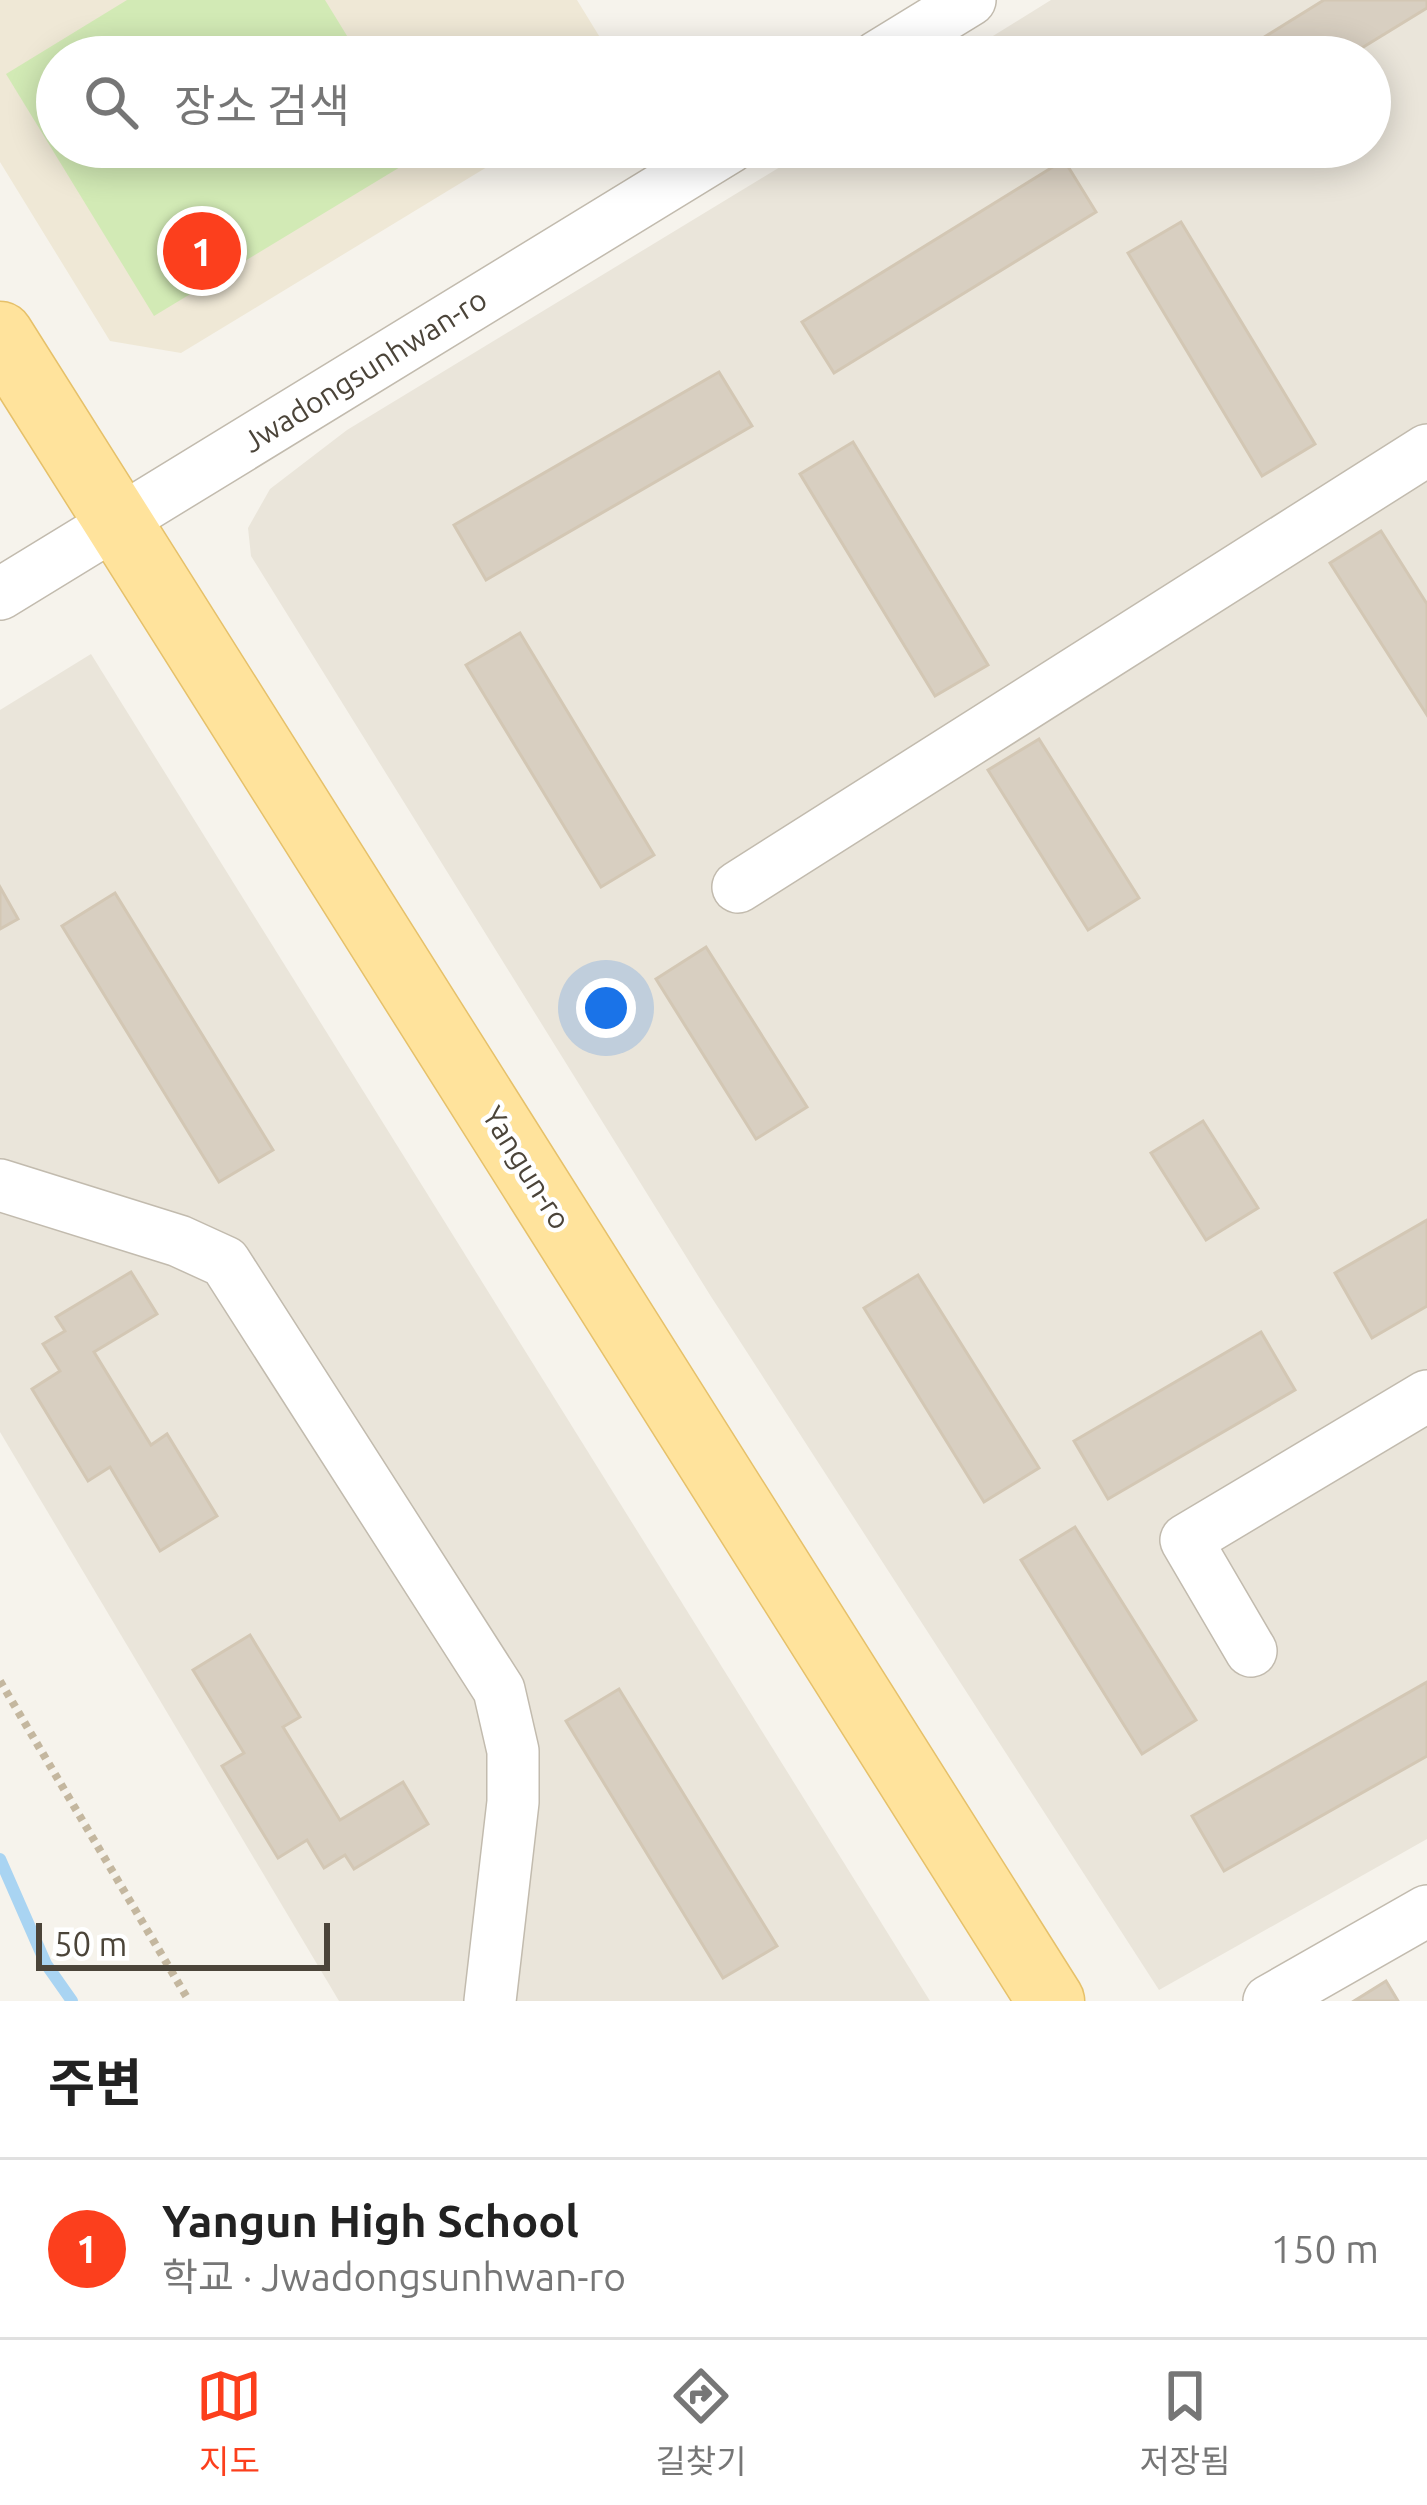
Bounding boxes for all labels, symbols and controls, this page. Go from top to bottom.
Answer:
search box [36,36,1391,168]
icon: search [78,69,144,135]
text: 장소 검색 [174,80,350,131]
pin: 1 [163,206,241,296]
street label: Jwadongsunhwan-ro [236,281,492,459]
your location [576,978,636,1038]
street label: Yangun-ro [476,1100,578,1235]
scale bar [36,1917,330,1970]
text: 50 m [54,1925,127,1962]
text: 주변 [48,2053,142,2111]
text: Yangun High School [162,2195,579,2246]
text: 1 [76,2227,98,2270]
text: 150 m [1270,2227,1379,2270]
text: 학교 · Jwadongsunhwan-ro [162,2255,626,2298]
tab: 지도 [196,2363,262,2483]
tab: 길찾기 [655,2363,747,2483]
tab: 저장됨 [1139,2363,1231,2483]

